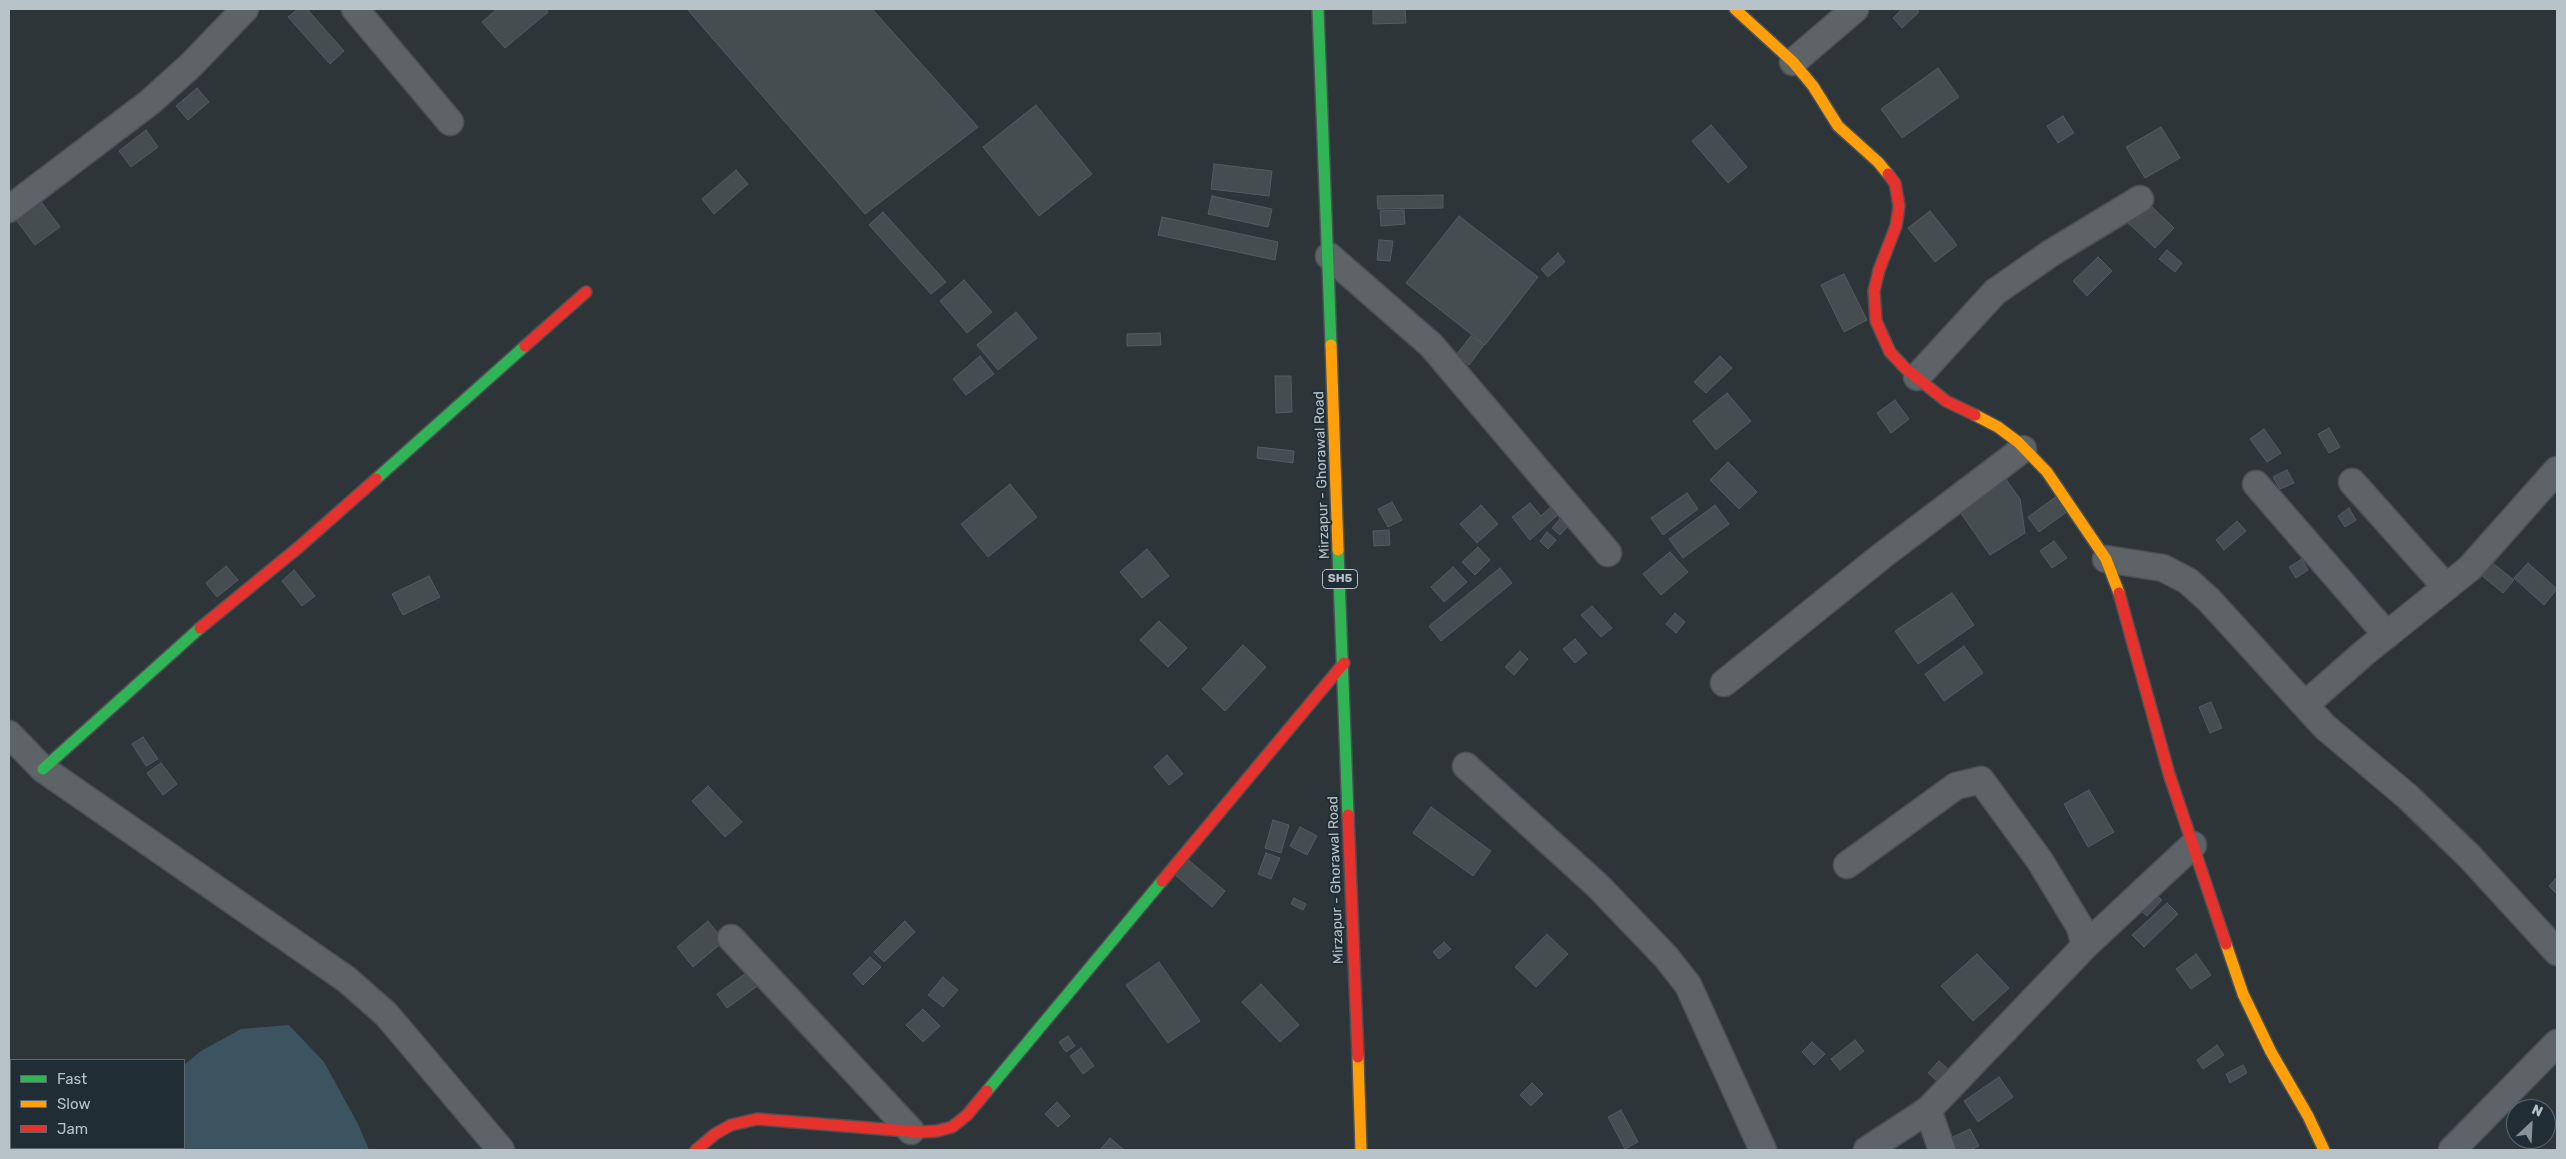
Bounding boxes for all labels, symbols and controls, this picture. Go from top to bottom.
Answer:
street label: Mirzapur - Ghorawal Road [1311,391,1333,559]
road number: SH5 [1322,570,1358,588]
street label: Mirzapur - Ghorawal Road [1325,796,1347,964]
legend [10,1059,185,1149]
text: Fast [57,1070,87,1088]
text: Slow [57,1095,90,1113]
north arrow [2506,1099,2556,1149]
text: N [2529,1101,2545,1121]
text: Jam [57,1120,88,1138]

